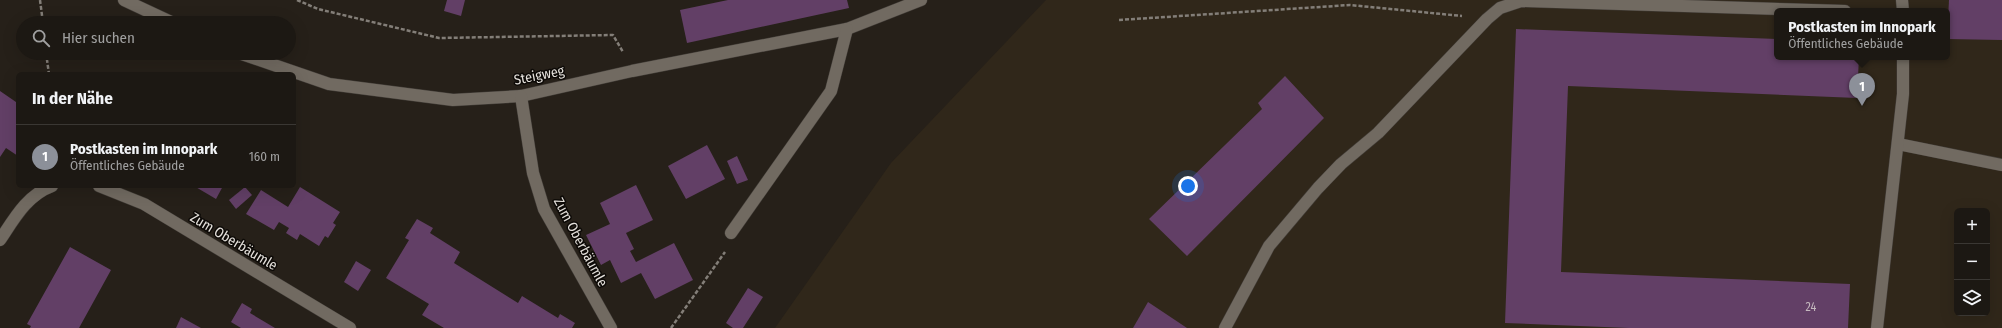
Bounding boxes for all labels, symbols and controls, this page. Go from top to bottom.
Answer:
popup [1774,8,1950,60]
search box [16,16,296,60]
text: Postkasten im Innopark [1788,18,1936,36]
icon: search [30,27,52,49]
text: Hier suchen [62,29,135,47]
text: Öffentliches Gebäude [1788,36,1903,51]
street label: Steigweg [512,62,566,89]
pin: 1 [1849,73,1875,106]
text: In der Nähe [32,88,113,109]
text: Postkasten im Innopark [70,140,217,158]
text: 1 [42,149,48,164]
text: 160 m [249,149,280,164]
text: Öffentliches Gebäude [70,158,185,173]
your location [1178,176,1198,196]
street label: Zum Oberbäumle [550,195,611,290]
map controls [1954,208,1990,316]
button: + [1954,208,1990,244]
street label: Zum Oberbäumle [187,209,280,274]
button: − [1954,244,1990,280]
button: layers [1954,280,1990,316]
house number: 24 [1806,300,1817,314]

